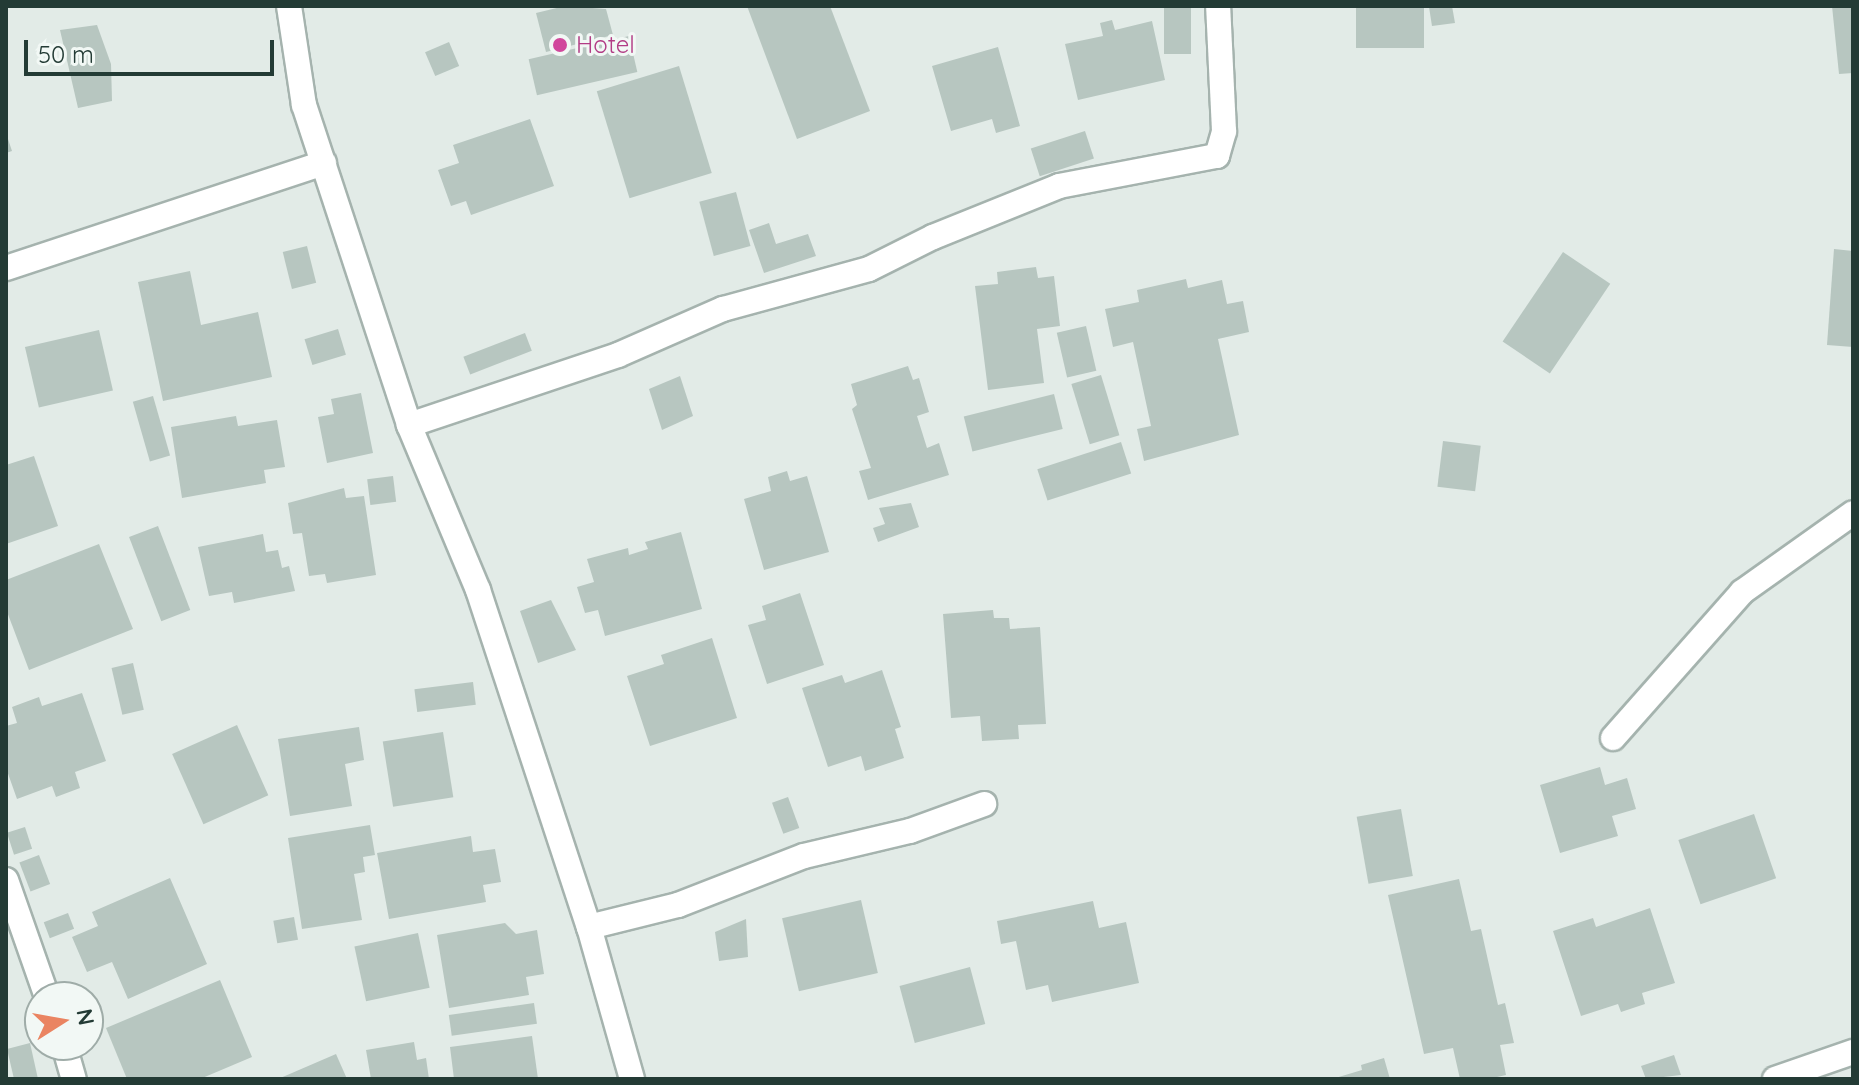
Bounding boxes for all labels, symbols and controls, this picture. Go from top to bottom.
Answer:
scale bar [28,24,278,74]
place label: Hotel [576,31,635,59]
marker: Hotel [551,36,569,54]
text: 50 m [38,39,94,69]
north arrow [24,981,104,1061]
text: N [70,1006,101,1027]

